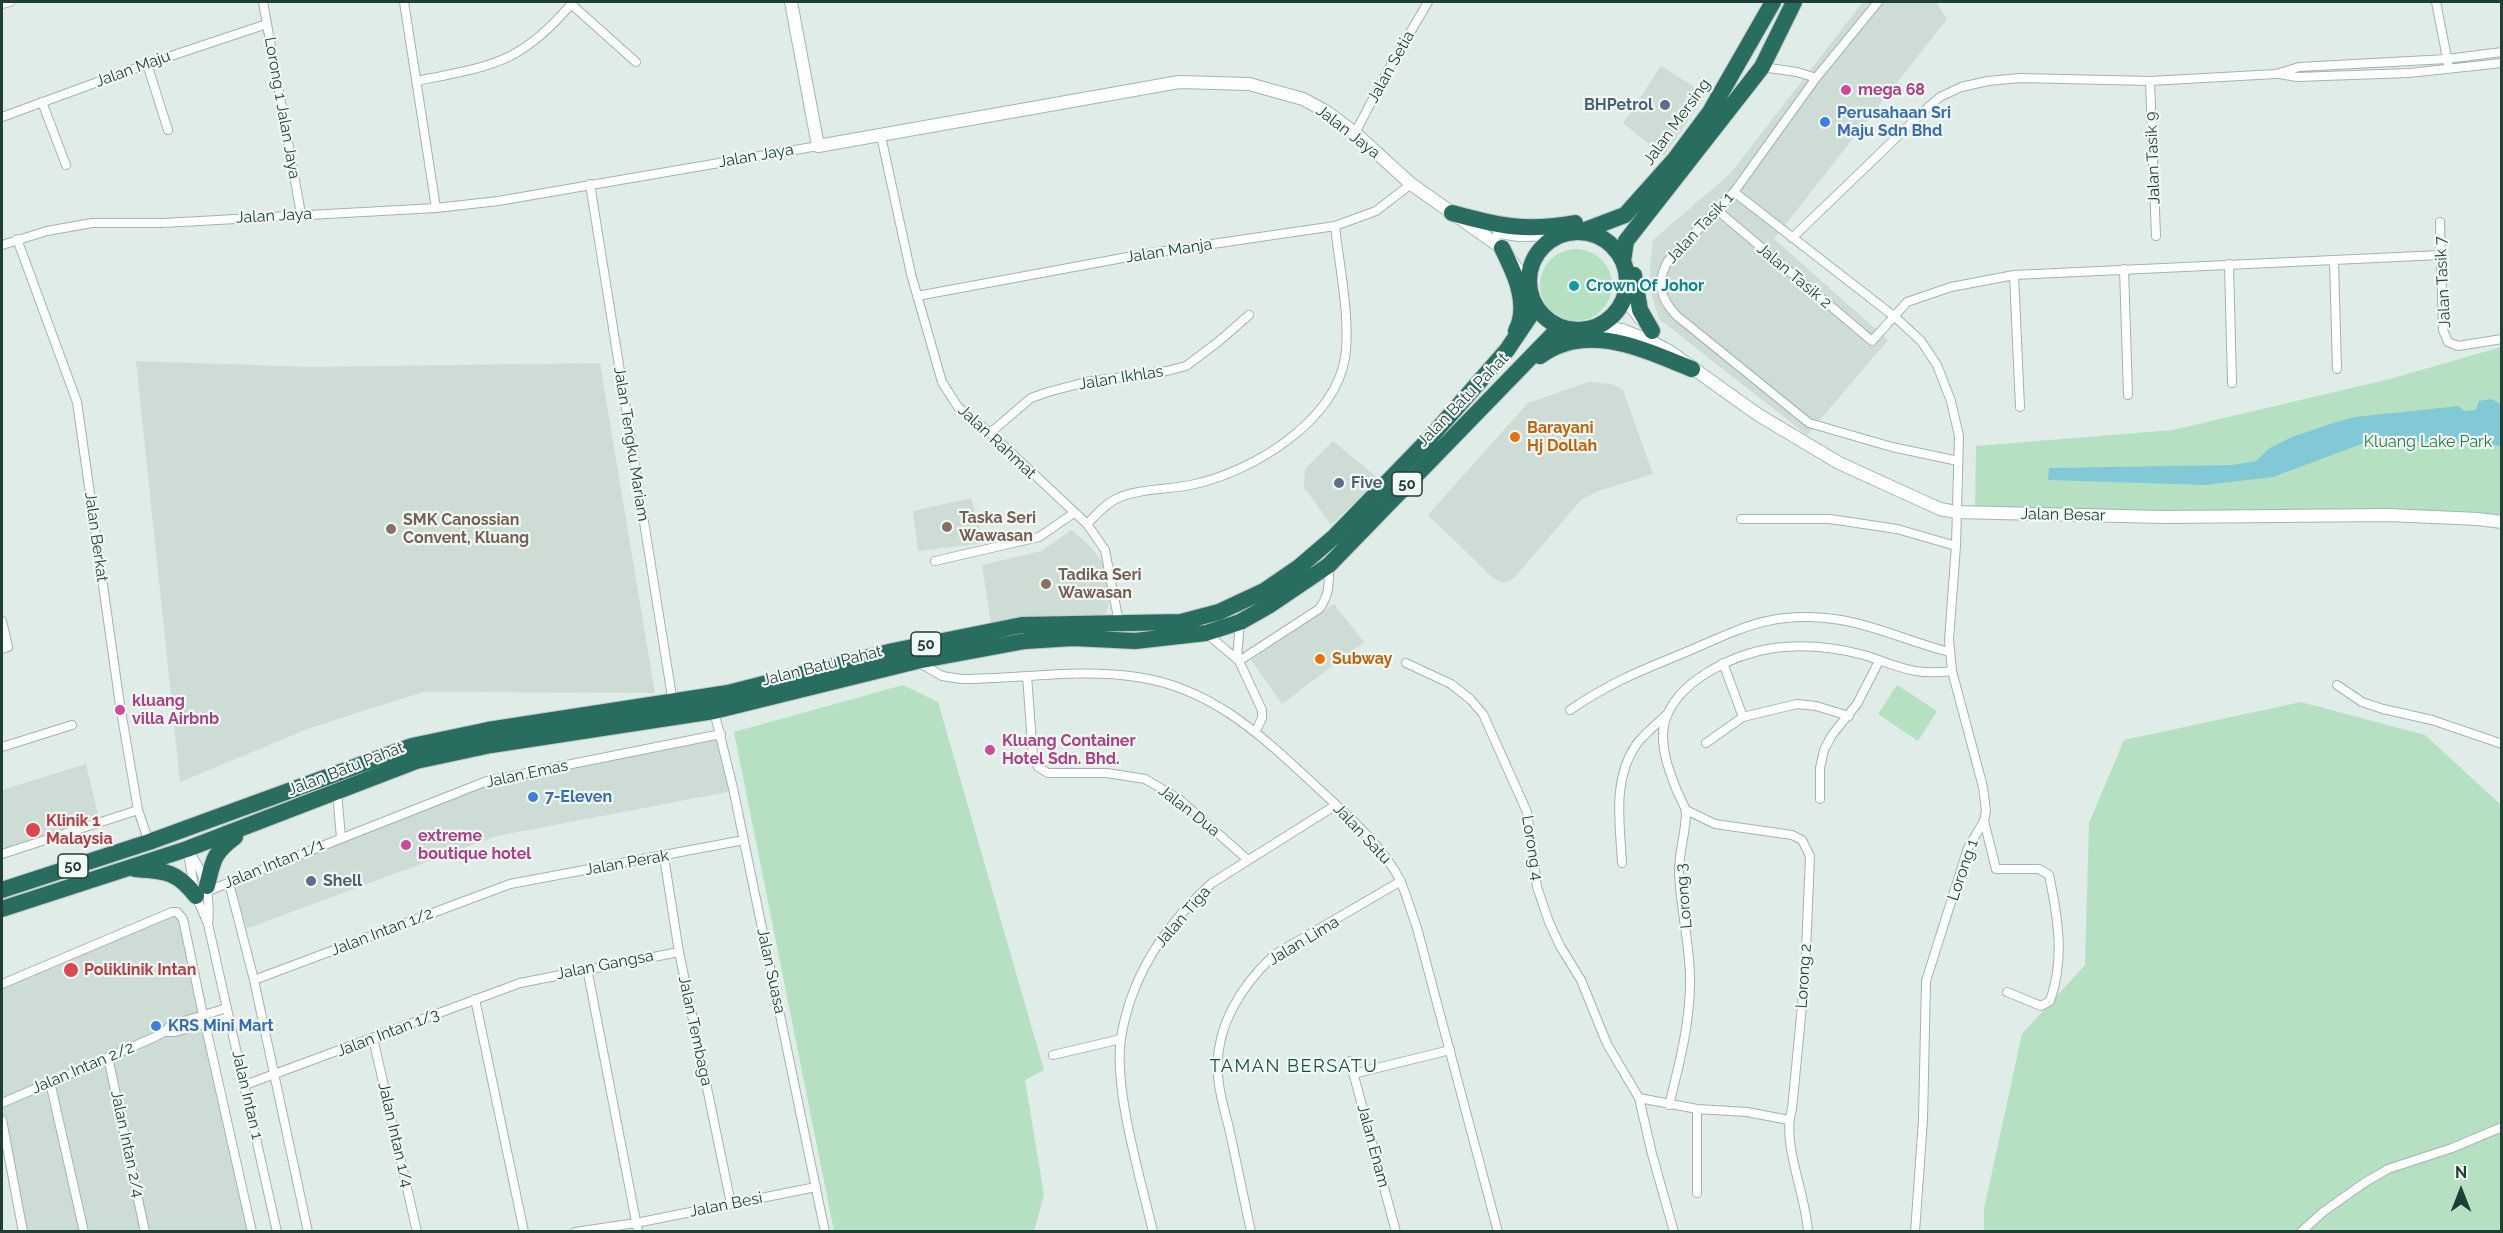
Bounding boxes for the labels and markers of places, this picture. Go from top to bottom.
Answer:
place label: mega 68 [1858,80,1925,100]
marker: mega 68 [1839,83,1853,97]
place label: BHPetrol [1584,95,1653,115]
marker: BHPetrol [1658,98,1672,112]
place label: Perusahaan Sri Maju Sdn Bhd [1837,103,1951,141]
marker: Perusahaan Sri Maju Sdn Bhd [1818,115,1832,129]
place label: Crown Of Johor [1586,276,1704,296]
marker: Crown Of Johor [1567,279,1581,293]
place label: Barayani Hj Dollah [1527,418,1597,456]
marker: Barayani Hj Dollah [1508,430,1522,444]
place label: Five [1351,473,1382,493]
marker: Five [1332,476,1346,490]
place label: Taska Seri Wawasan [959,508,1036,546]
place label: SMK Canossian Convent, Kluang [403,510,529,548]
marker: Taska Seri Wawasan [940,520,954,534]
marker: SMK Canossian Convent, Kluang [384,522,398,536]
place label: Tadika Seri Wawasan [1058,565,1142,603]
marker: Tadika Seri Wawasan [1039,577,1053,591]
place label: Subway [1332,649,1392,669]
marker: Subway [1313,652,1327,666]
place label: kluang villa Airbnb [132,691,219,729]
marker: kluang villa Airbnb [113,703,127,717]
place label: Kluang Container Hotel Sdn. Bhd. [1002,731,1136,769]
marker: Kluang Container Hotel Sdn. Bhd. [983,743,997,757]
place label: 7-Eleven [545,787,612,807]
marker: 7-Eleven [526,790,540,804]
place label: Klinik 1 Malaysia [46,811,113,849]
marker: Klinik 1 Malaysia [24,821,42,839]
place label: extreme boutique hotel [418,826,531,864]
marker: extreme boutique hotel [399,838,413,852]
place label: Shell [323,871,362,891]
marker: Shell [304,874,318,888]
place label: Poliklinik Intan [84,960,196,980]
marker: Poliklinik Intan [62,961,80,979]
place label: KRS Mini Mart [168,1016,274,1036]
marker: KRS Mini Mart [149,1019,163,1033]

